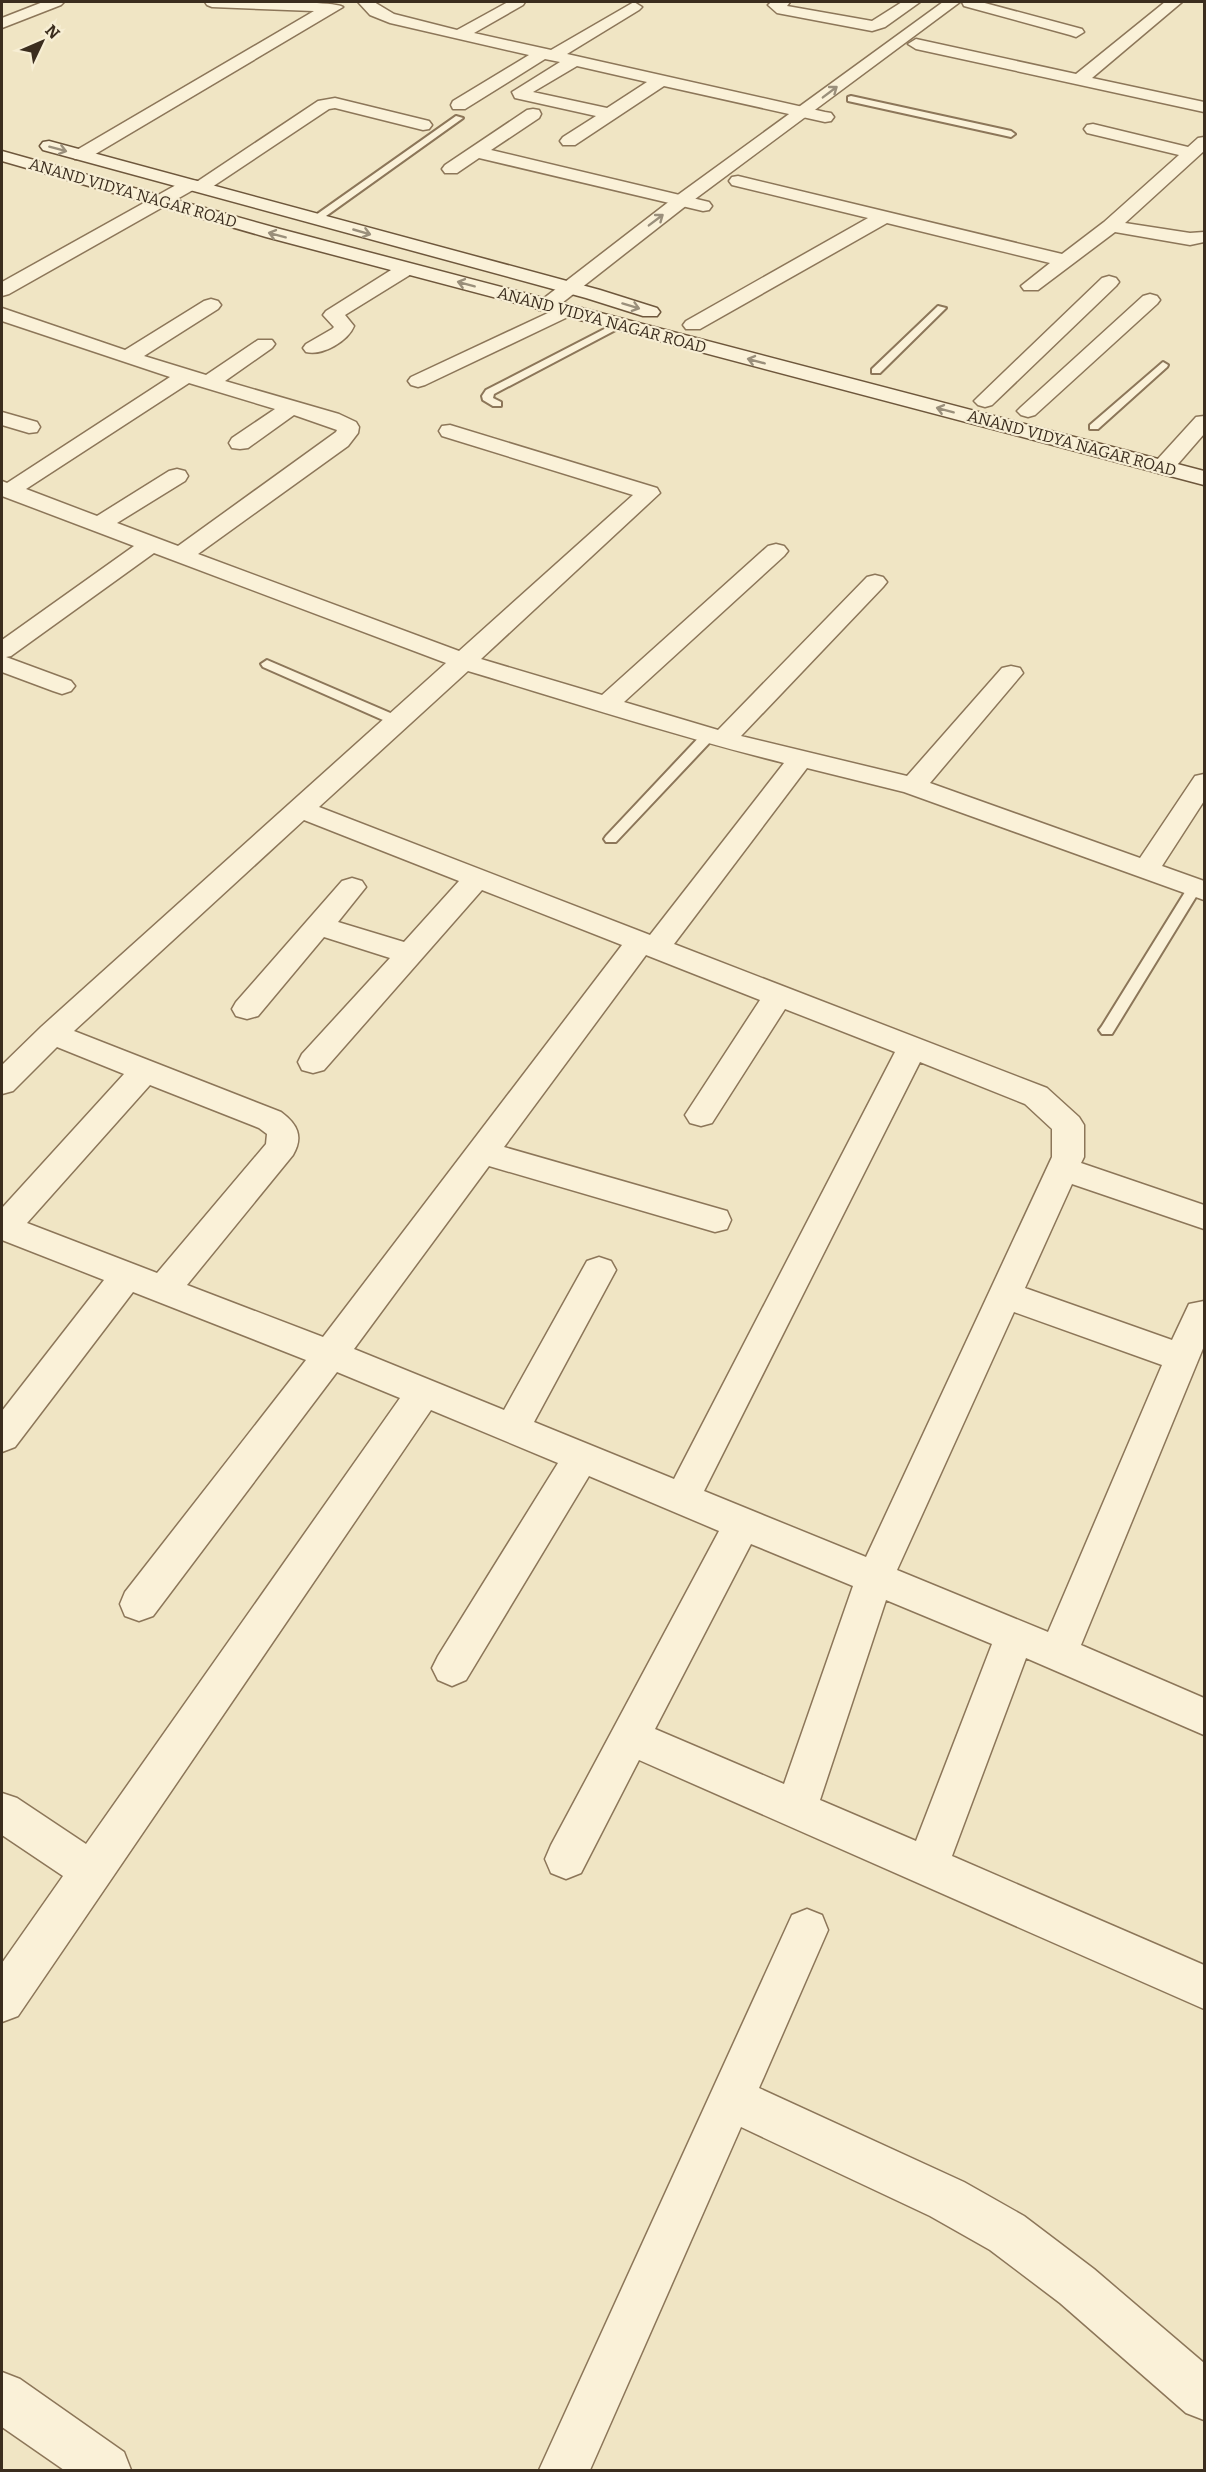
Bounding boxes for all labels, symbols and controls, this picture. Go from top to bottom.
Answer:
north arrow [12,12,72,72]
text: N [41,21,64,43]
one-way arrow [822,86,838,99]
one-way arrow [48,143,67,155]
street label: ANAND VIDYA NAGAR ROAD [27,154,239,232]
one-way arrow [647,214,663,226]
one-way arrow [352,227,371,238]
one-way arrow [268,228,287,240]
one-way arrow [457,278,476,290]
street label: ANAND VIDYA NAGAR ROAD [495,283,709,357]
one-way arrow [621,301,640,312]
one-way arrow [747,355,766,366]
one-way arrow [935,404,954,416]
street label: ANAND VIDYA NAGAR ROAD [965,406,1179,480]

